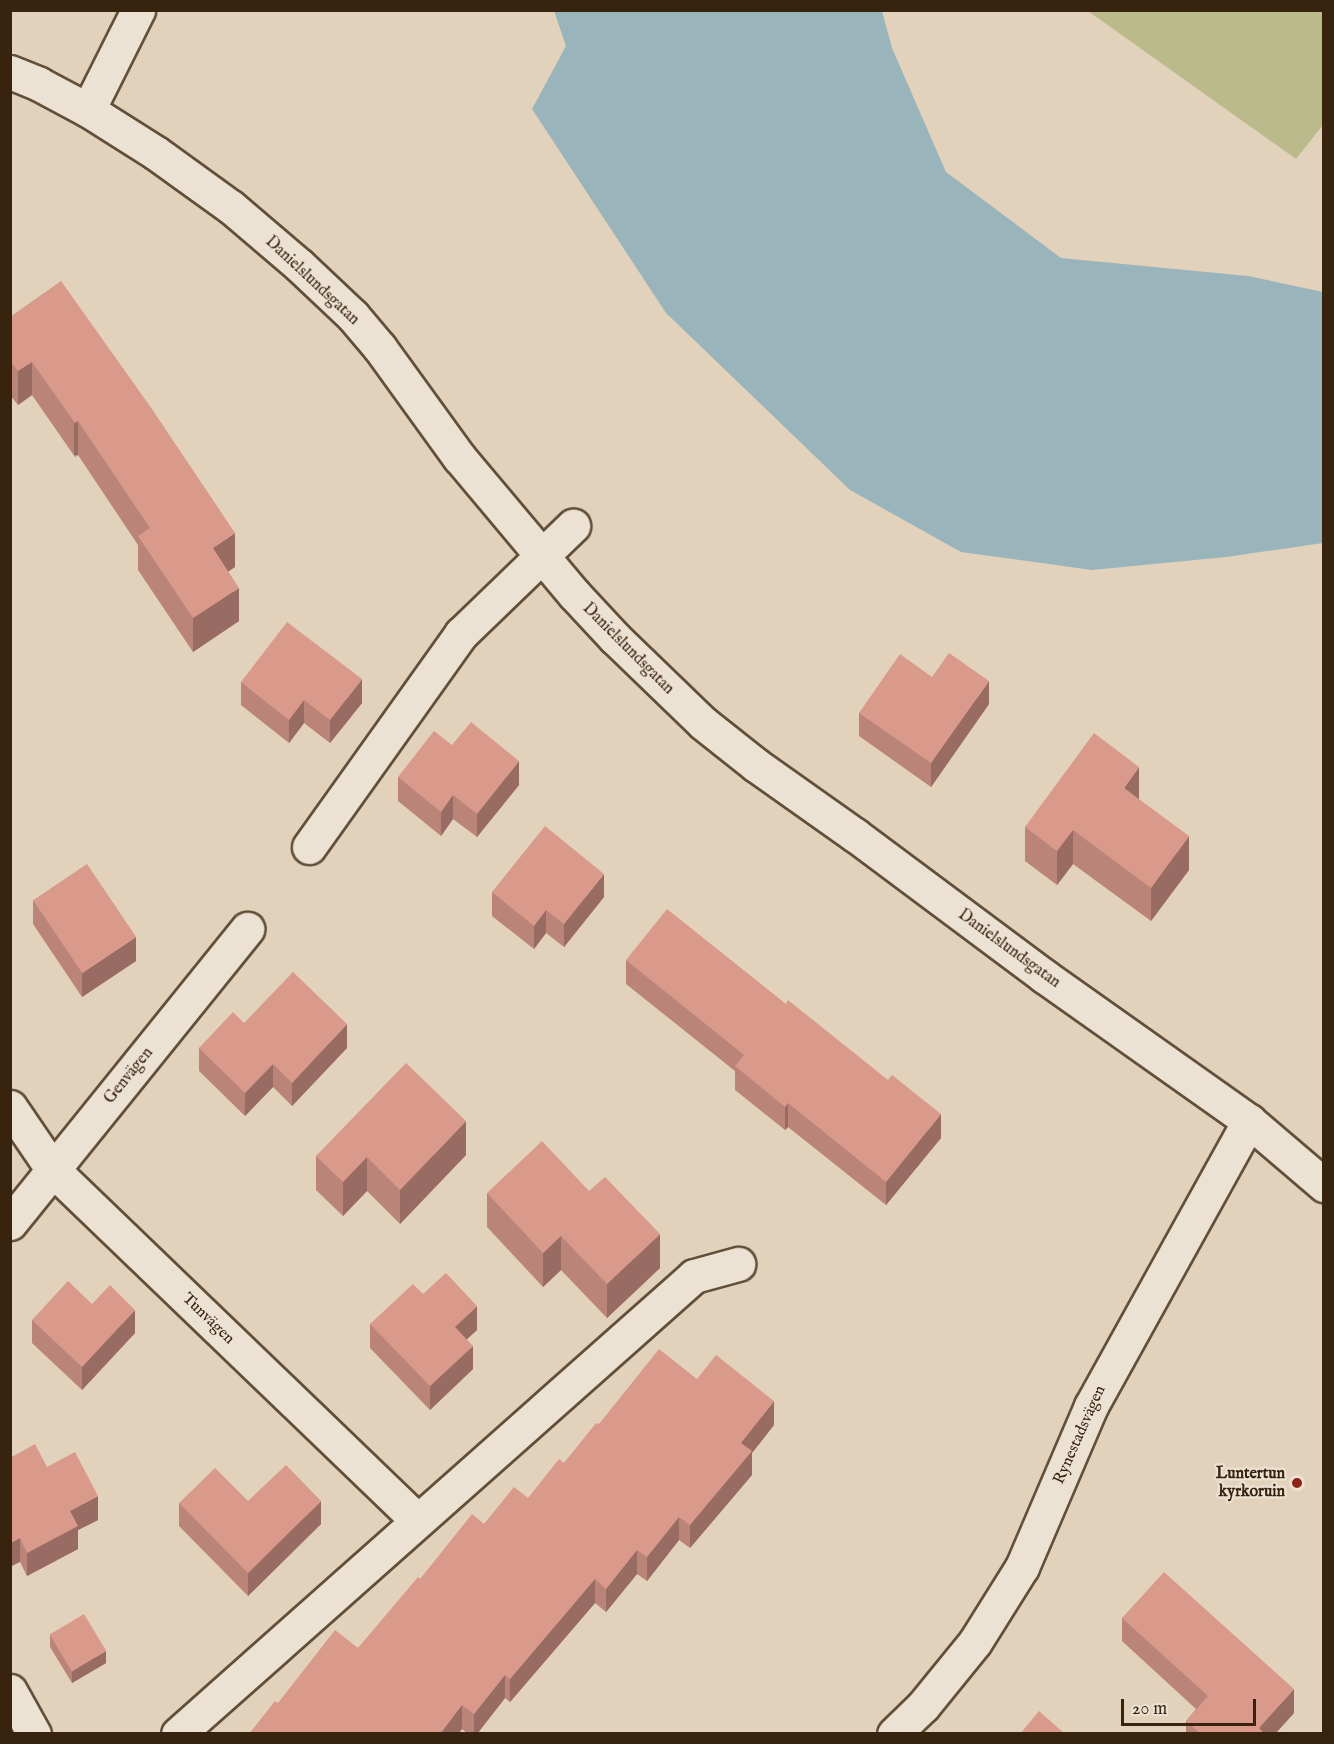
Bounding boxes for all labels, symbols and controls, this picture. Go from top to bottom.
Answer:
street label: Danielslundsgatan [261,232,363,330]
street label: Danielslundsgatan [578,599,678,699]
street label: Danielslundsgatan [954,905,1064,993]
street label: Genvägen [100,1044,158,1108]
street label: Tunvägen [178,1289,238,1349]
street label: Rynestadsvägen [1050,1383,1110,1487]
place label: Luntertun kyrkoruin [1216,1464,1285,1502]
marker: Luntertun kyrkoruin [1290,1476,1304,1490]
scale bar [1124,1687,1259,1725]
text: 20 m [1132,1698,1167,1721]

